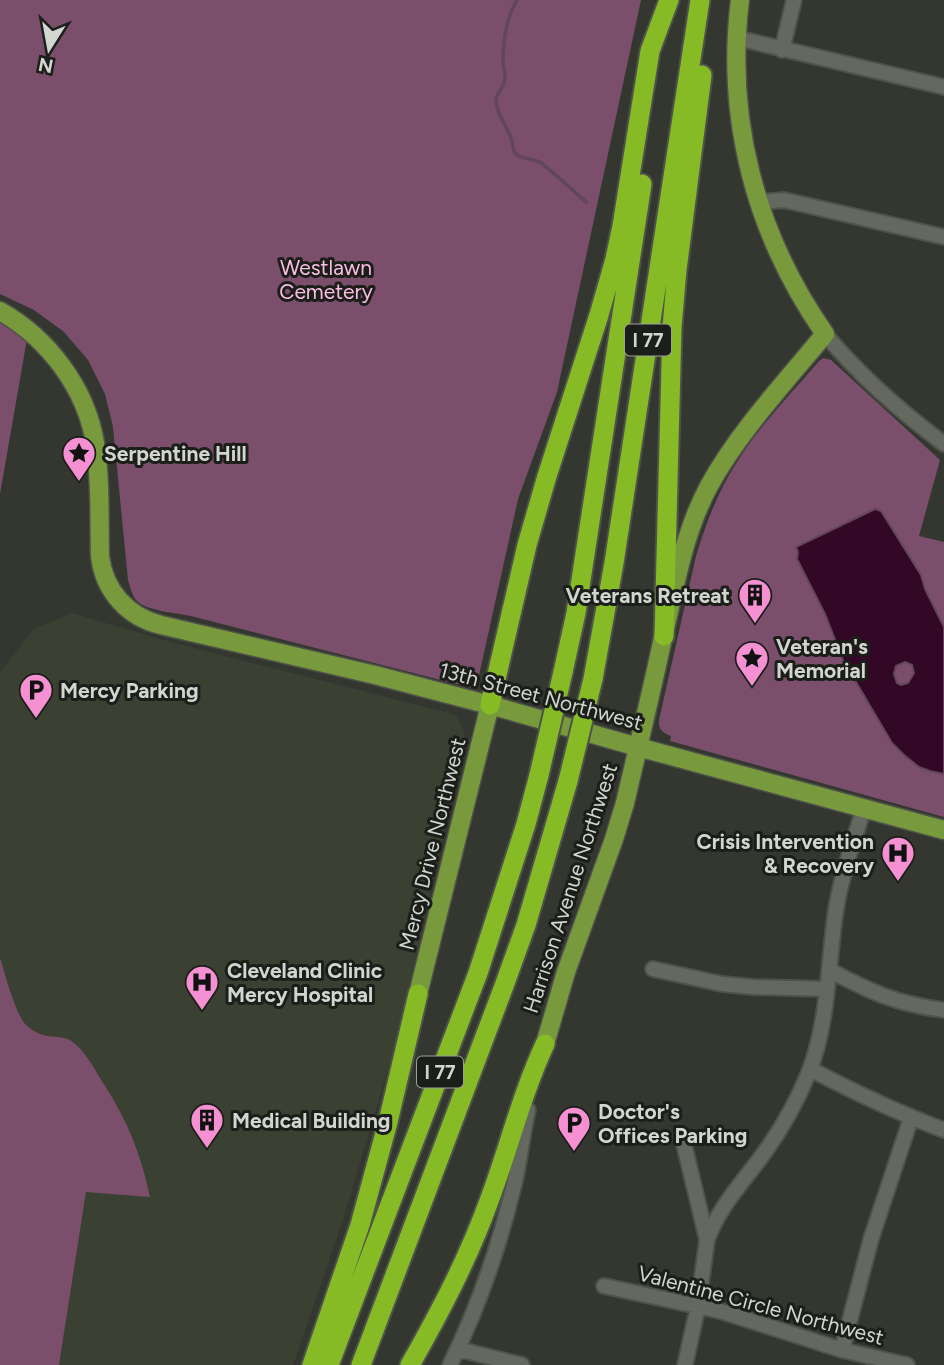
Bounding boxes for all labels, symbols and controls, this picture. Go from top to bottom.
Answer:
north arrow [14,14,84,84]
text: N [36,53,55,78]
park label: Westlawn Cemetery [279,255,373,304]
road number: I 77 [625,324,671,356]
place icon: Serpentine Hill [60,434,98,483]
place label: Serpentine Hill [104,441,247,466]
building icon: Veterans Retreat [736,576,774,625]
place label: Veterans Retreat [565,583,730,608]
place label: Veteran's Memorial [776,634,868,683]
place icon: Veteran's Memorial [733,639,771,688]
street label: 13th Street Northwest [437,657,645,735]
parking icon: Mercy Parking [17,671,55,720]
place label: Mercy Parking [60,678,199,703]
street label: Mercy Drive Northwest [394,735,470,953]
street label: Harrison Avenue Northwest [518,760,622,1016]
place label: Crisis Intervention & Recovery [696,829,875,878]
hospital icon: Crisis Intervention & Recovery [879,834,917,883]
place label: Cleveland Clinic Mercy Hospital [227,958,383,1007]
hospital icon: Cleveland Clinic Mercy Hospital [183,963,221,1012]
road number: I 77 [417,1056,463,1088]
place label: Doctor's Offices Parking [598,1099,747,1148]
building icon: Medical Building [188,1101,226,1150]
parking icon: Doctor's Offices Parking [555,1104,593,1153]
place label: Medical Building [232,1108,390,1133]
street label: Valentine Circle Northwest [635,1260,887,1350]

